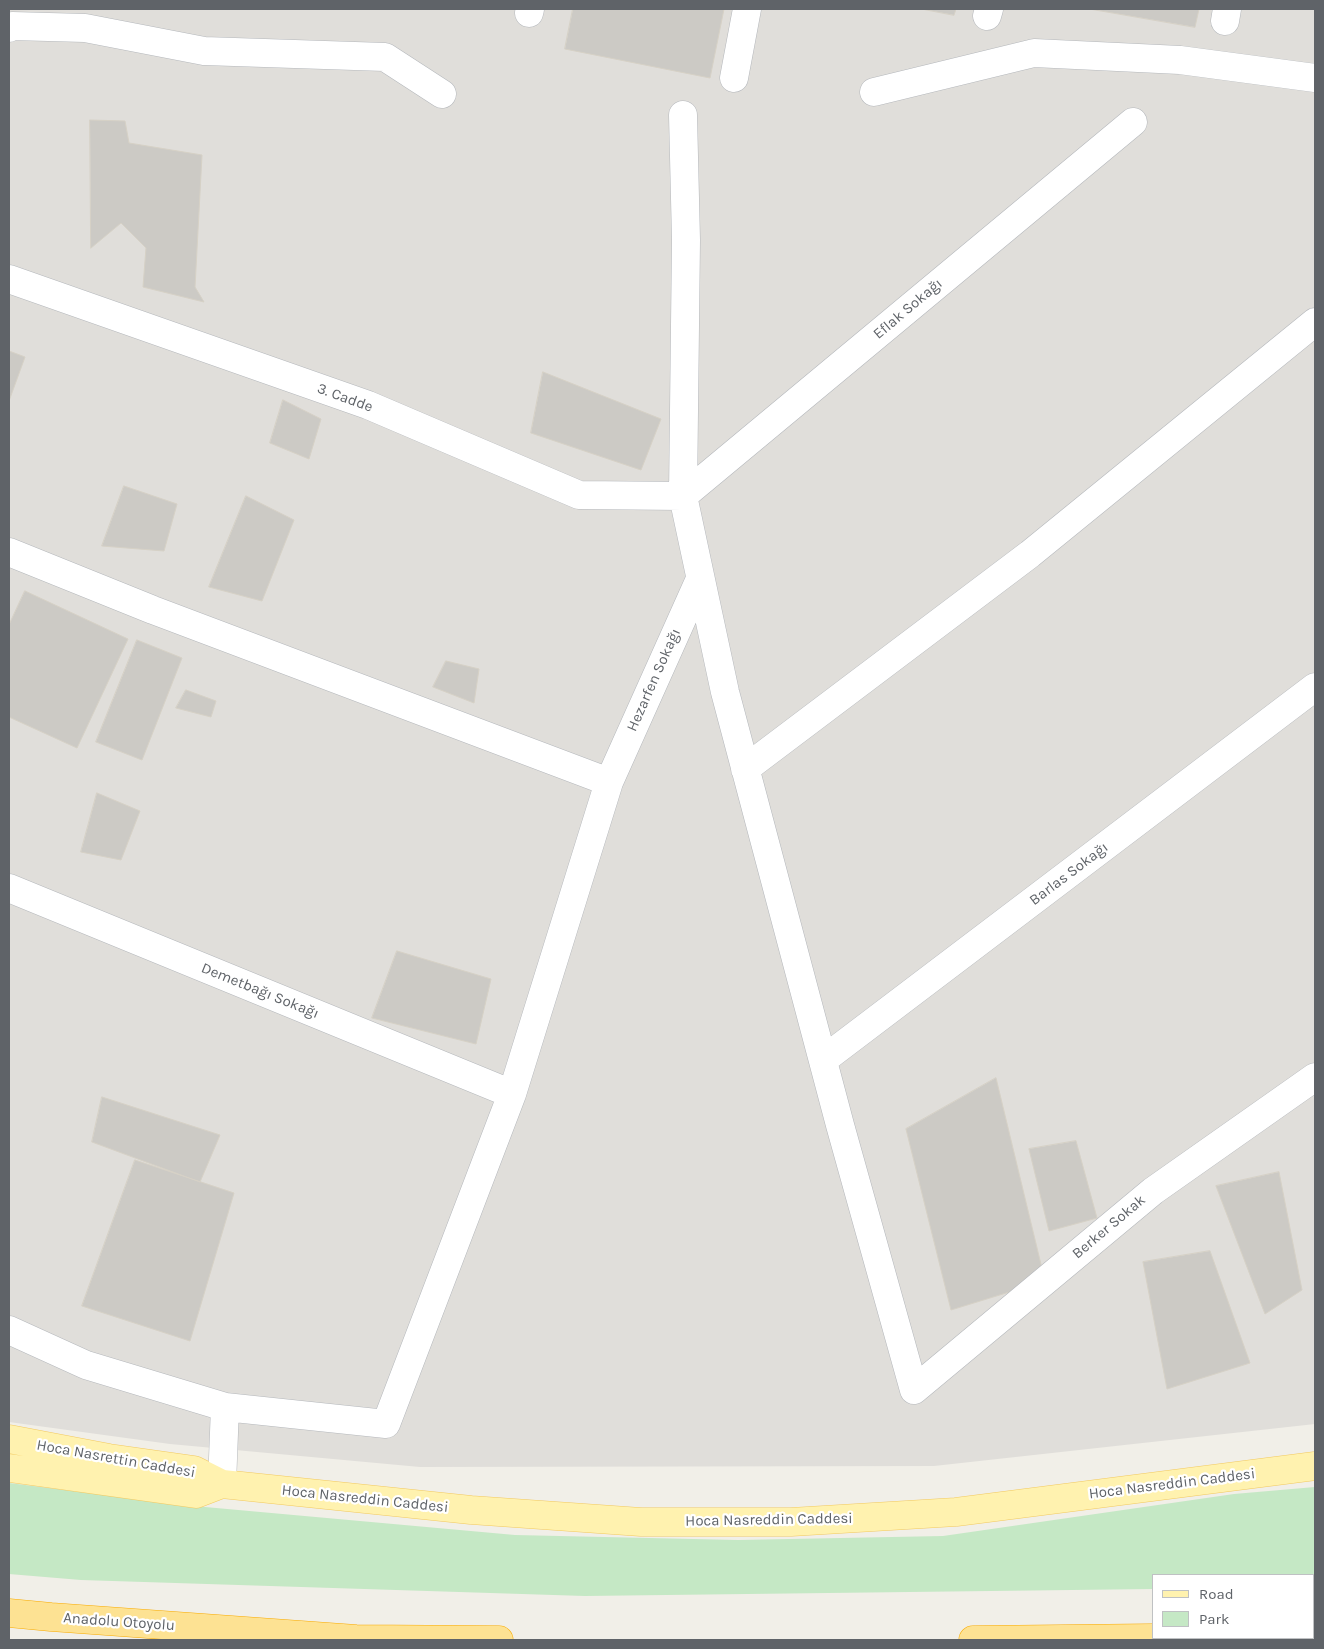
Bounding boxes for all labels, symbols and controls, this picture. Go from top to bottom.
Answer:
street label: Eflak Sokağı [870,275,946,343]
street label: 3. Cadde [315,380,375,416]
street label: Hezarfen Sokağı [623,626,685,734]
street label: Barlas Sokağı [1026,839,1112,909]
street label: Demetbağı Sokağı [198,959,322,1023]
street label: Berker Sokak [1069,1191,1149,1263]
street label: Hoca Nasrettin Caddesi [35,1436,197,1482]
street label: Hoca Nasreddin Caddesi [1088,1465,1256,1503]
street label: Hoca Nasreddin Caddesi [281,1481,449,1517]
street label: Hoca Nasreddin Caddesi [685,1510,853,1530]
legend [1152,1574,1314,1639]
text: Road [1199,1585,1234,1603]
street label: Anadolu Otoyolu [63,1609,175,1635]
text: Park [1199,1610,1229,1628]

